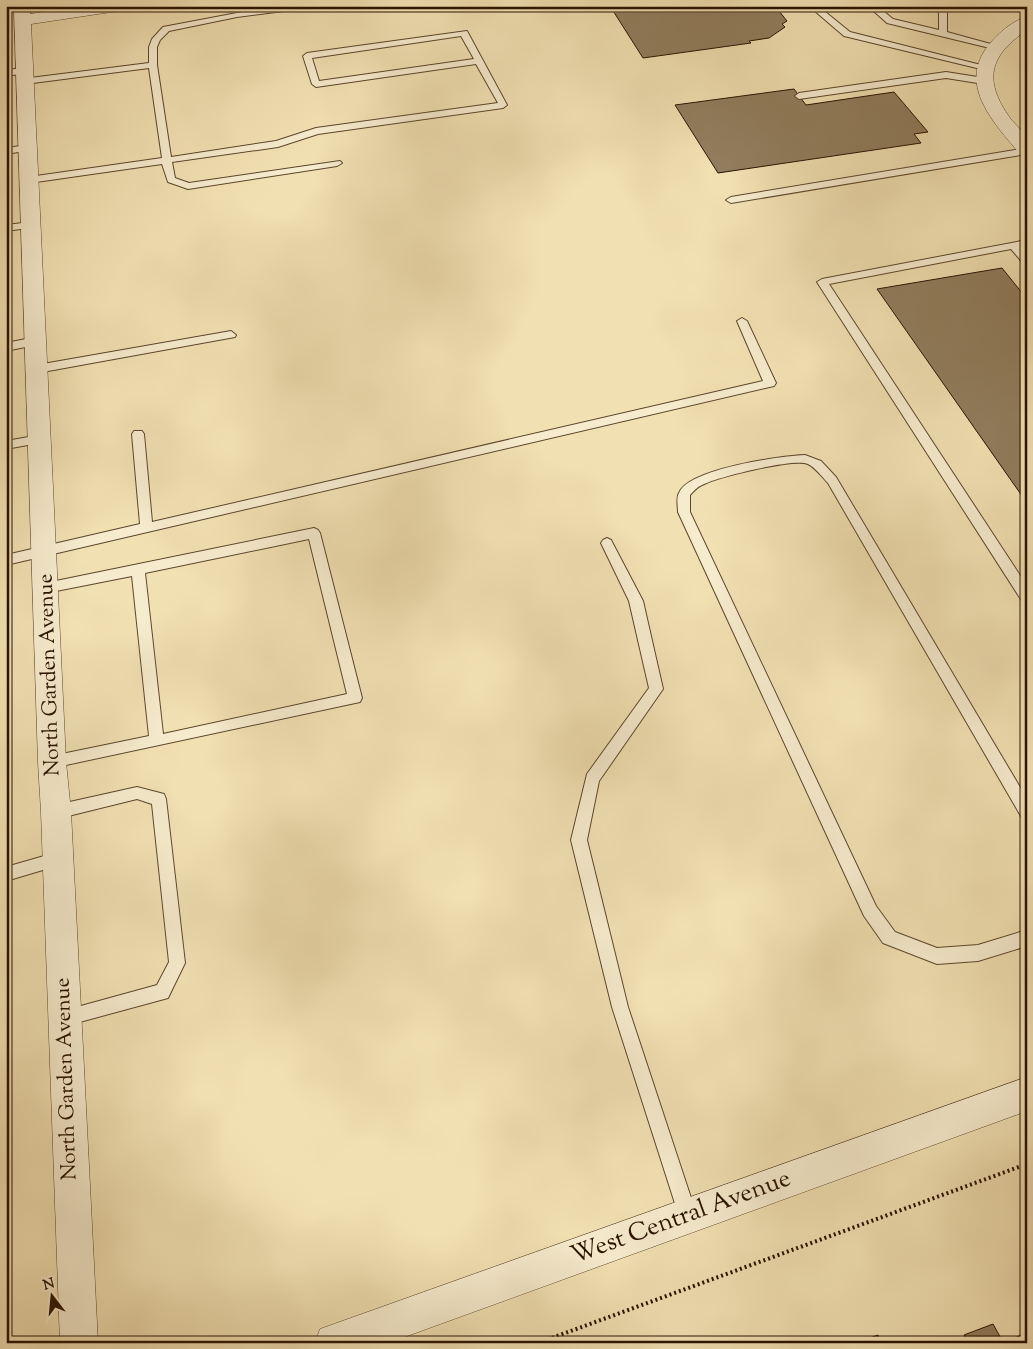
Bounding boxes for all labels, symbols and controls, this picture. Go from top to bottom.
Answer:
street label: North Garden Avenue [31,573,69,777]
street label: North Garden Avenue [48,977,86,1181]
street label: West Central Avenue [566,1161,796,1275]
north arrow [28,1272,78,1322]
text: N [41,1274,57,1297]

